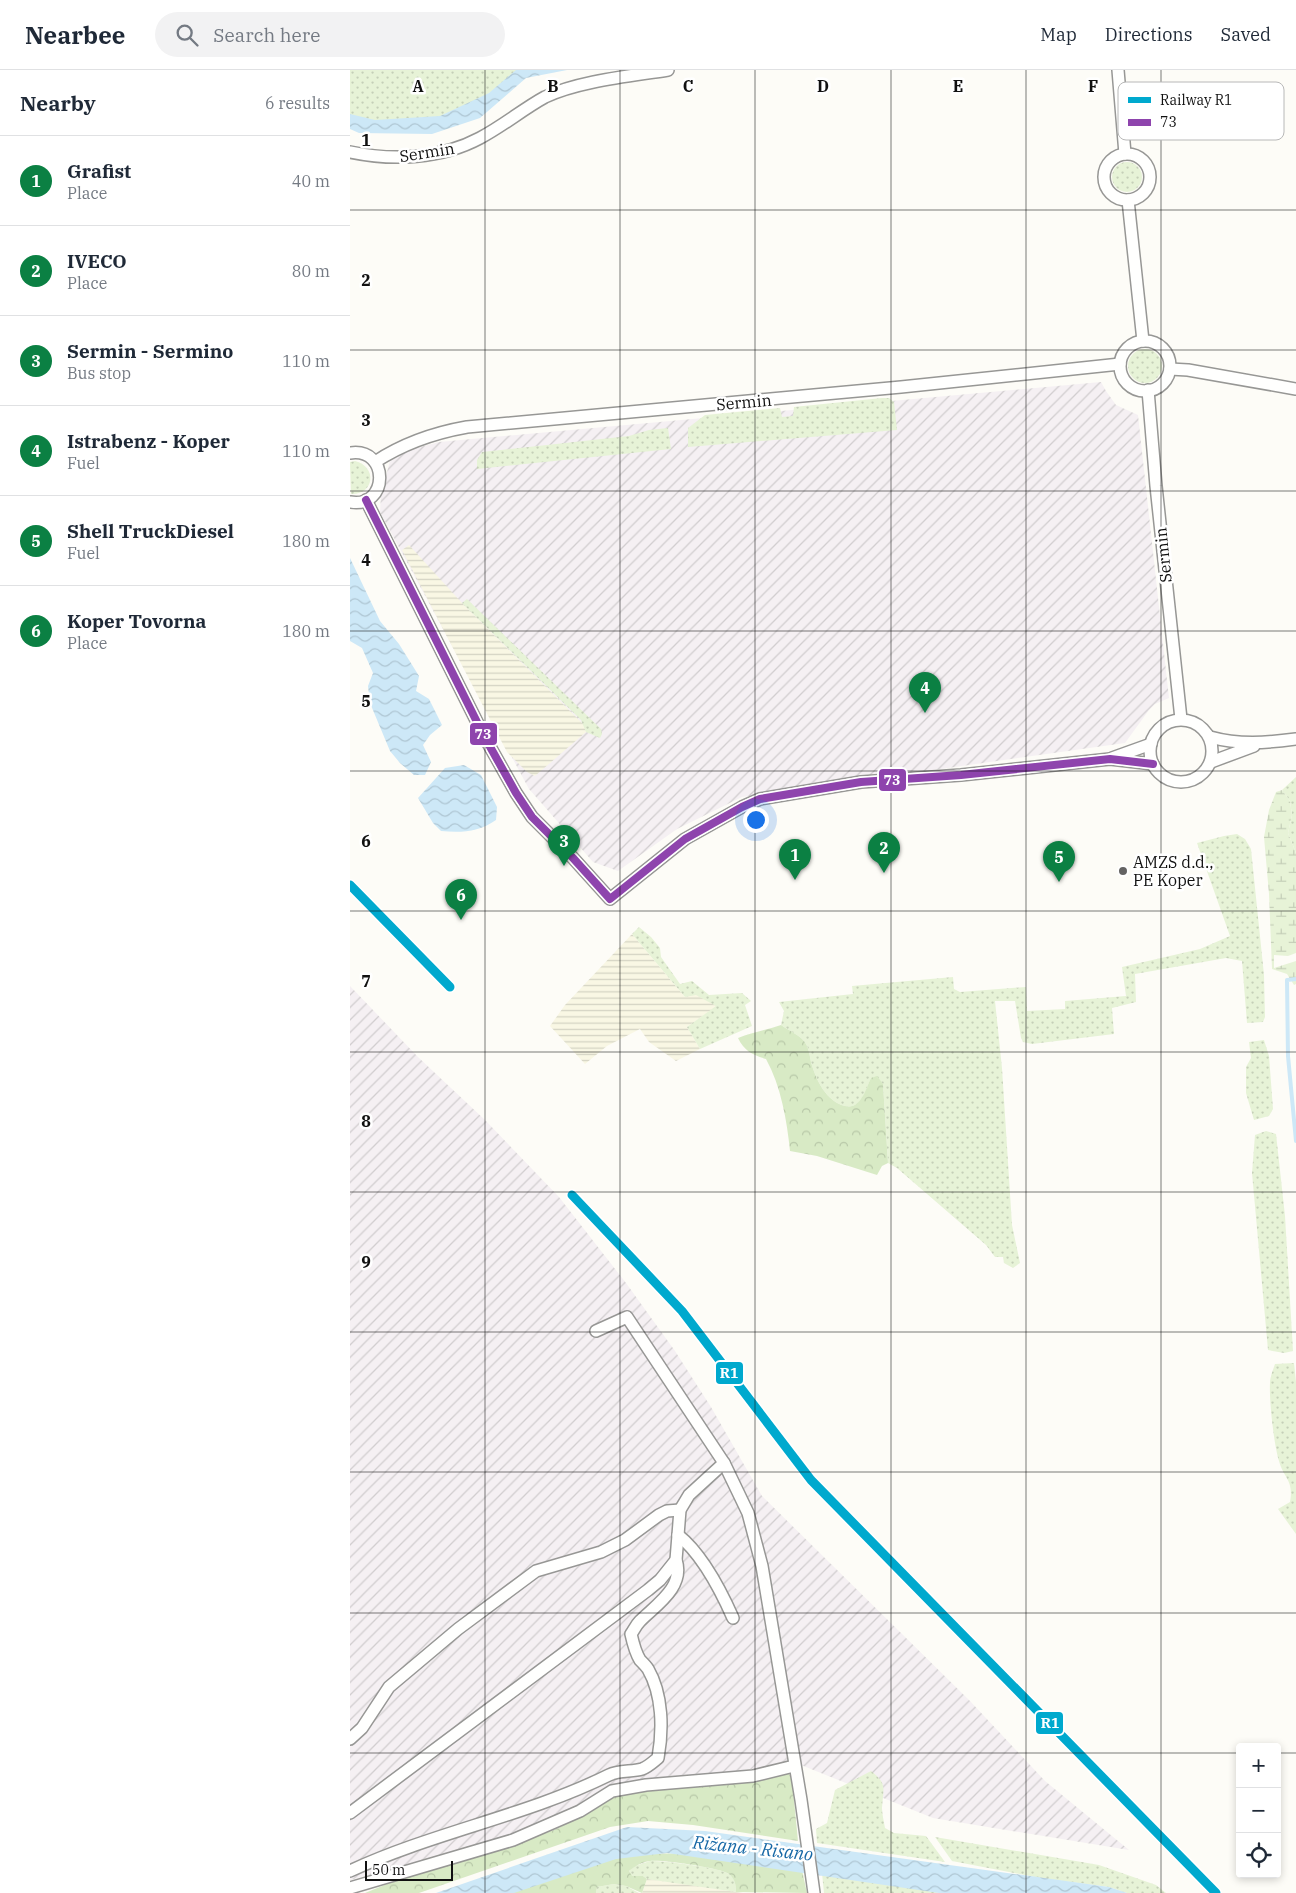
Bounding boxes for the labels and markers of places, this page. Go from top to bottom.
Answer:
pin: 4 [909,672,941,713]
pin: 3 [548,825,580,866]
pin: 2 [868,832,900,873]
pin: 1 [779,839,811,880]
pin: 5 [1043,841,1075,882]
place label: AMZS d.d., PE Koper [1133,852,1214,890]
marker: AMZS d.d., PE Koper [1117,865,1129,877]
pin: 6 [445,879,477,920]

